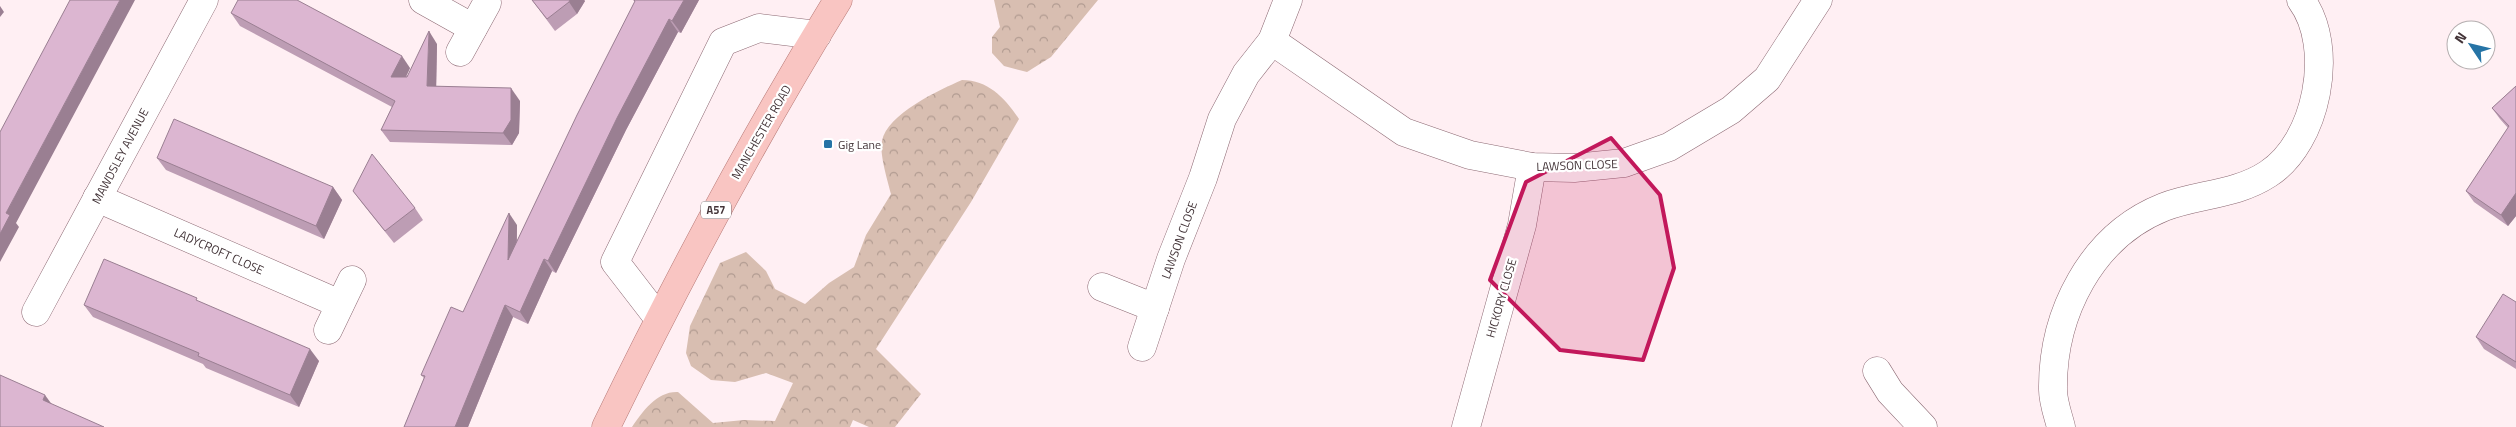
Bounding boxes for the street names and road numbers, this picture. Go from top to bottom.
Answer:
street label: MANCHESTER ROAD [726,81,796,183]
street label: MAWDSLEY AVENUE [87,104,153,207]
street label: LAWSON CLOSE [1536,154,1618,176]
street label: LAWSON CLOSE [1156,198,1202,282]
road number: A57 [701,202,731,218]
street label: LADYCROFT CLOSE [171,223,267,279]
street label: HICKORY CLOSE [1481,256,1521,340]

